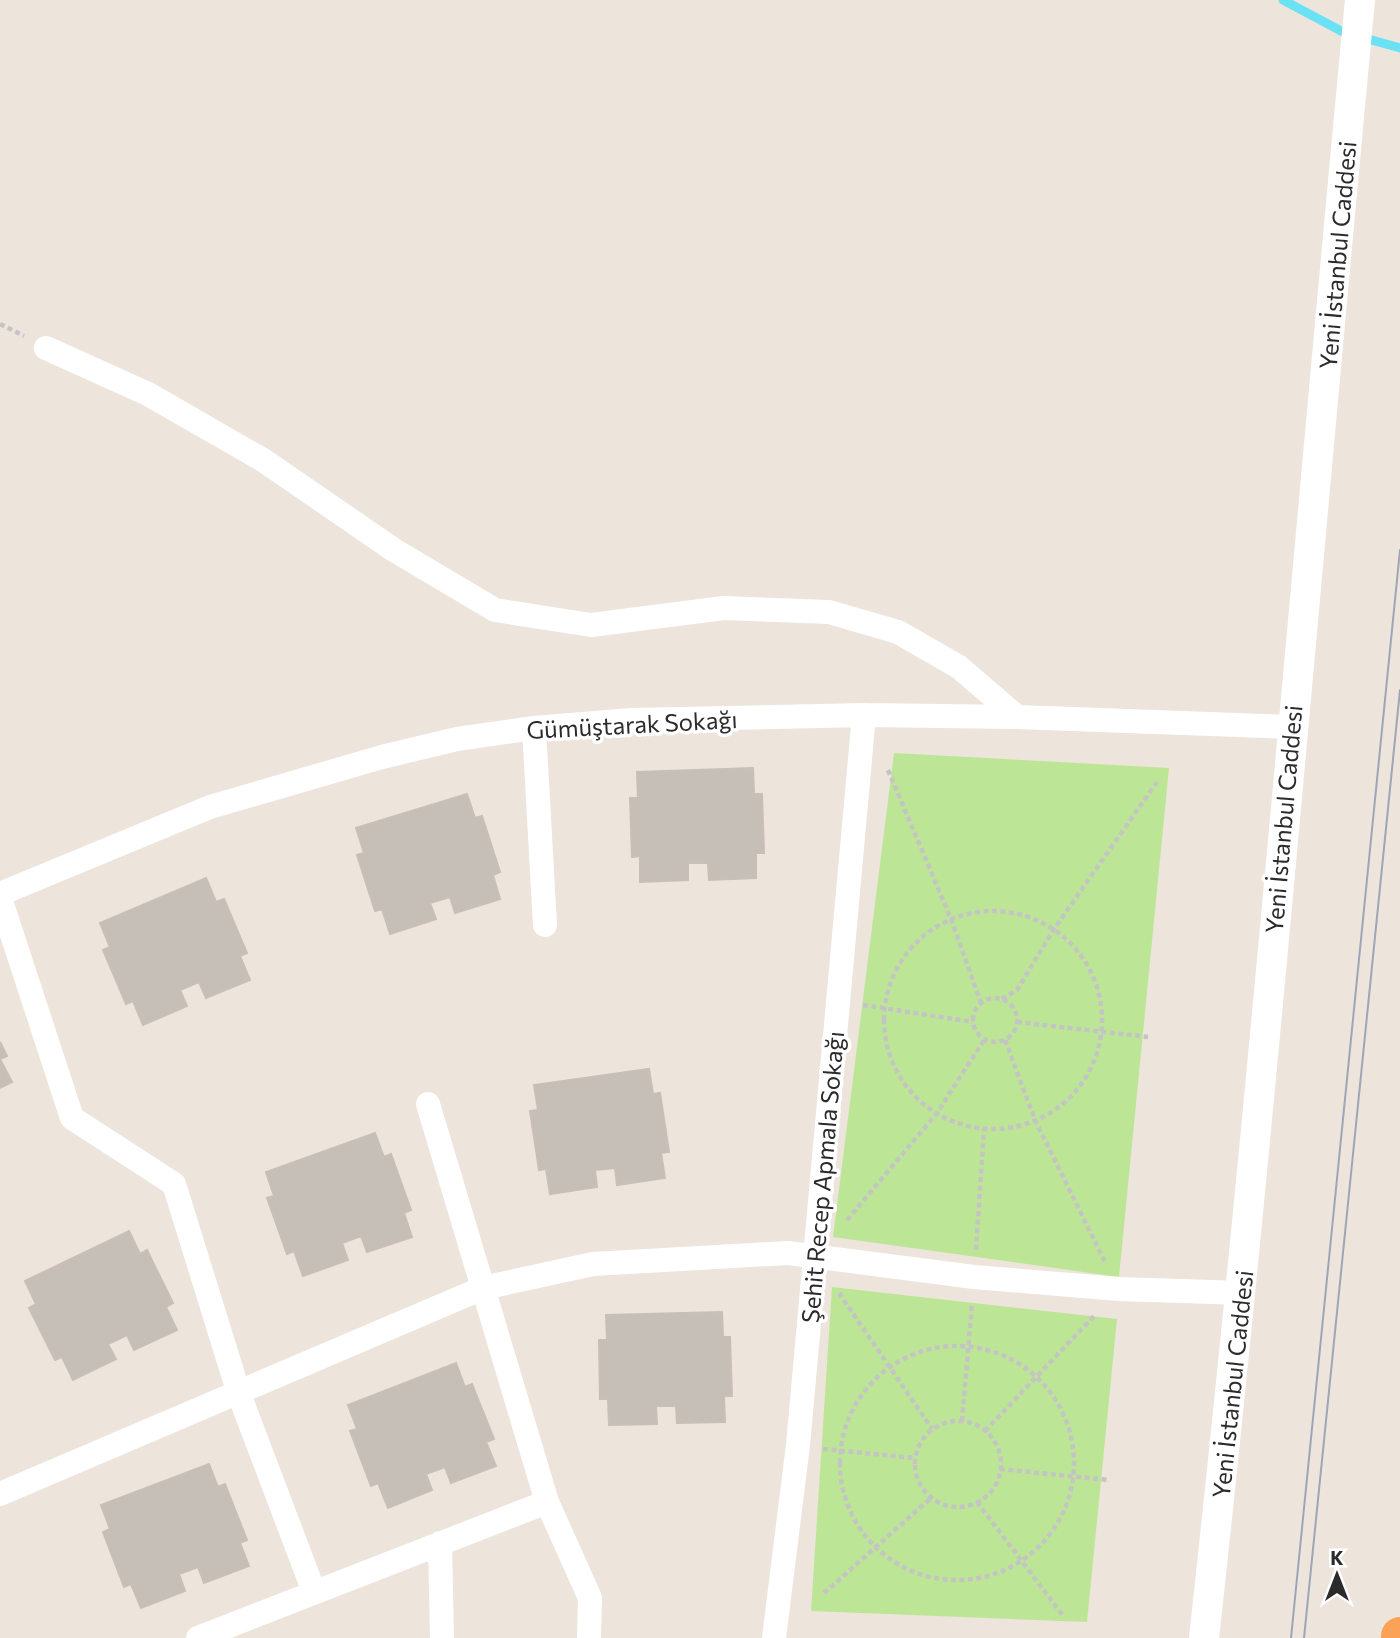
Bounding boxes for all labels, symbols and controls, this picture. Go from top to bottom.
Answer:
street label: Yeni İstanbul Caddesi [1313,140,1361,370]
street label: Gümüştarak Sokağı [526,704,738,744]
street label: Yeni İstanbul Caddesi [1259,704,1307,934]
street label: Şehit Recep Apmala Sokağı [795,1030,849,1324]
street label: Yeni İstanbul Caddesi [1206,1269,1258,1499]
north arrow [1302,1540,1372,1610]
text: K [1330,1546,1344,1569]

